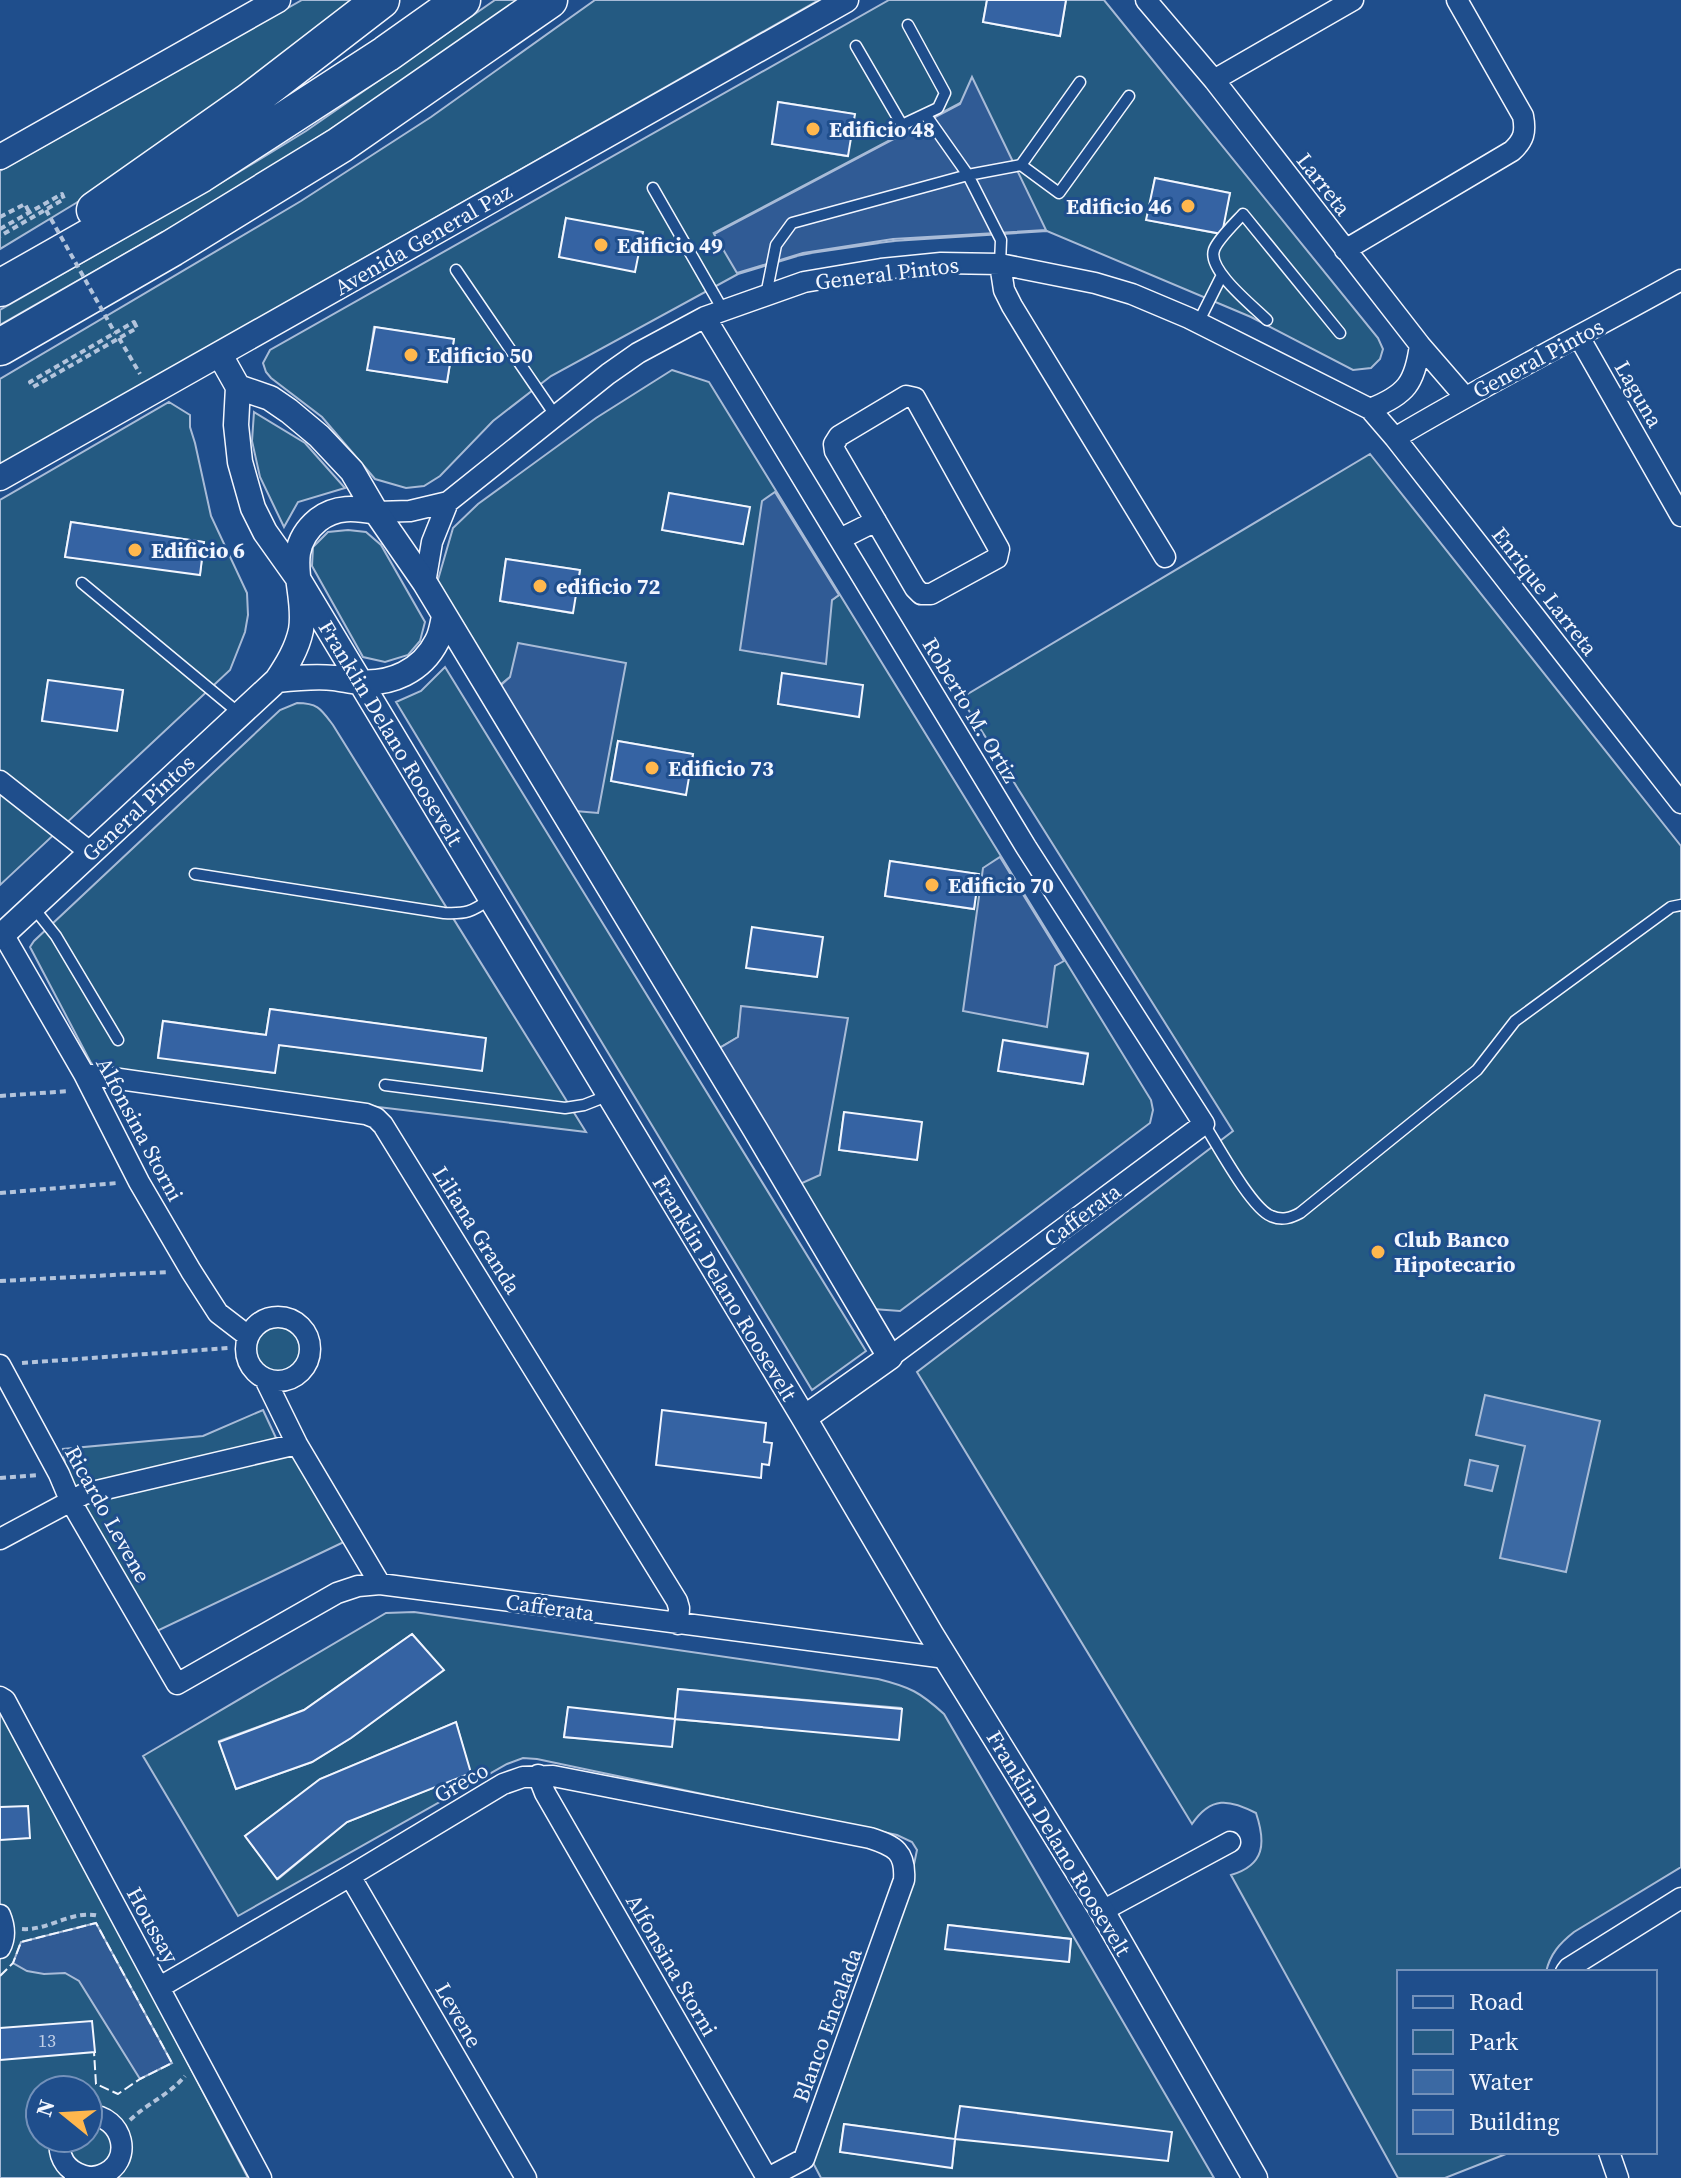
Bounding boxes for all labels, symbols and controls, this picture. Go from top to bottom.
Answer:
place label: Edificio 48 [829,114,935,144]
marker: Edificio 48 [804,120,822,138]
street label: Larreta [1290,146,1359,222]
street label: Avenida General Paz [329,176,517,302]
place label: Edificio 46 [1066,191,1172,221]
marker: Edificio 46 [1179,197,1197,215]
place label: Edificio 49 [617,230,723,260]
marker: Edificio 49 [592,236,610,254]
street label: General Pintos [813,249,961,297]
street label: General Pintos [1467,311,1609,405]
place label: Edificio 50 [427,340,533,370]
marker: Edificio 50 [402,346,420,364]
street label: Laguna [1608,355,1671,434]
street label: Enrique Larreta [1485,520,1605,662]
place label: Edificio 6 [151,535,245,565]
marker: Edificio 6 [126,541,144,559]
place label: edificio 72 [556,571,661,601]
marker: edificio 72 [531,577,549,595]
street label: Franklin Delano Roosevelt [312,615,471,852]
street label: Roberto M. Ortiz [916,632,1026,788]
street label: General Pintos [75,748,201,868]
place label: Edificio 73 [668,753,774,783]
marker: Edificio 73 [643,759,661,777]
place label: Edificio 70 [948,870,1054,900]
marker: Edificio 70 [923,876,941,894]
street label: Alfonsina Storni [89,1052,191,1206]
street label: Liliana Granda [426,1160,529,1300]
street label: Franklin Delano Roosevelt [646,1170,805,1407]
street label: Cafferata [1037,1176,1127,1254]
place label: Club Banco Hipotecario [1394,1224,1515,1279]
marker: Club Banco Hipotecario [1369,1243,1387,1261]
street label: Ricardo Levene [58,1440,158,1588]
street label: Cafferata [504,1586,597,1628]
street label: Franklin Delano Roosevelt [980,1725,1139,1962]
street label: Greco [428,1754,494,1810]
street label: Houssay [120,1881,187,1969]
street label: Alfonsina Storni [619,1889,725,2041]
street label: Blanco Encalada [785,1943,869,2106]
legend [1397,1970,1657,2154]
street label: Levene [428,1977,490,2053]
text: Road [1469,1985,1524,2018]
text: Park [1469,2025,1519,2058]
house number: 13 [38,2028,56,2053]
text: Water [1469,2065,1533,2098]
north arrow [24,2074,104,2154]
text: N [28,2096,62,2120]
text: Building [1469,2105,1560,2138]

